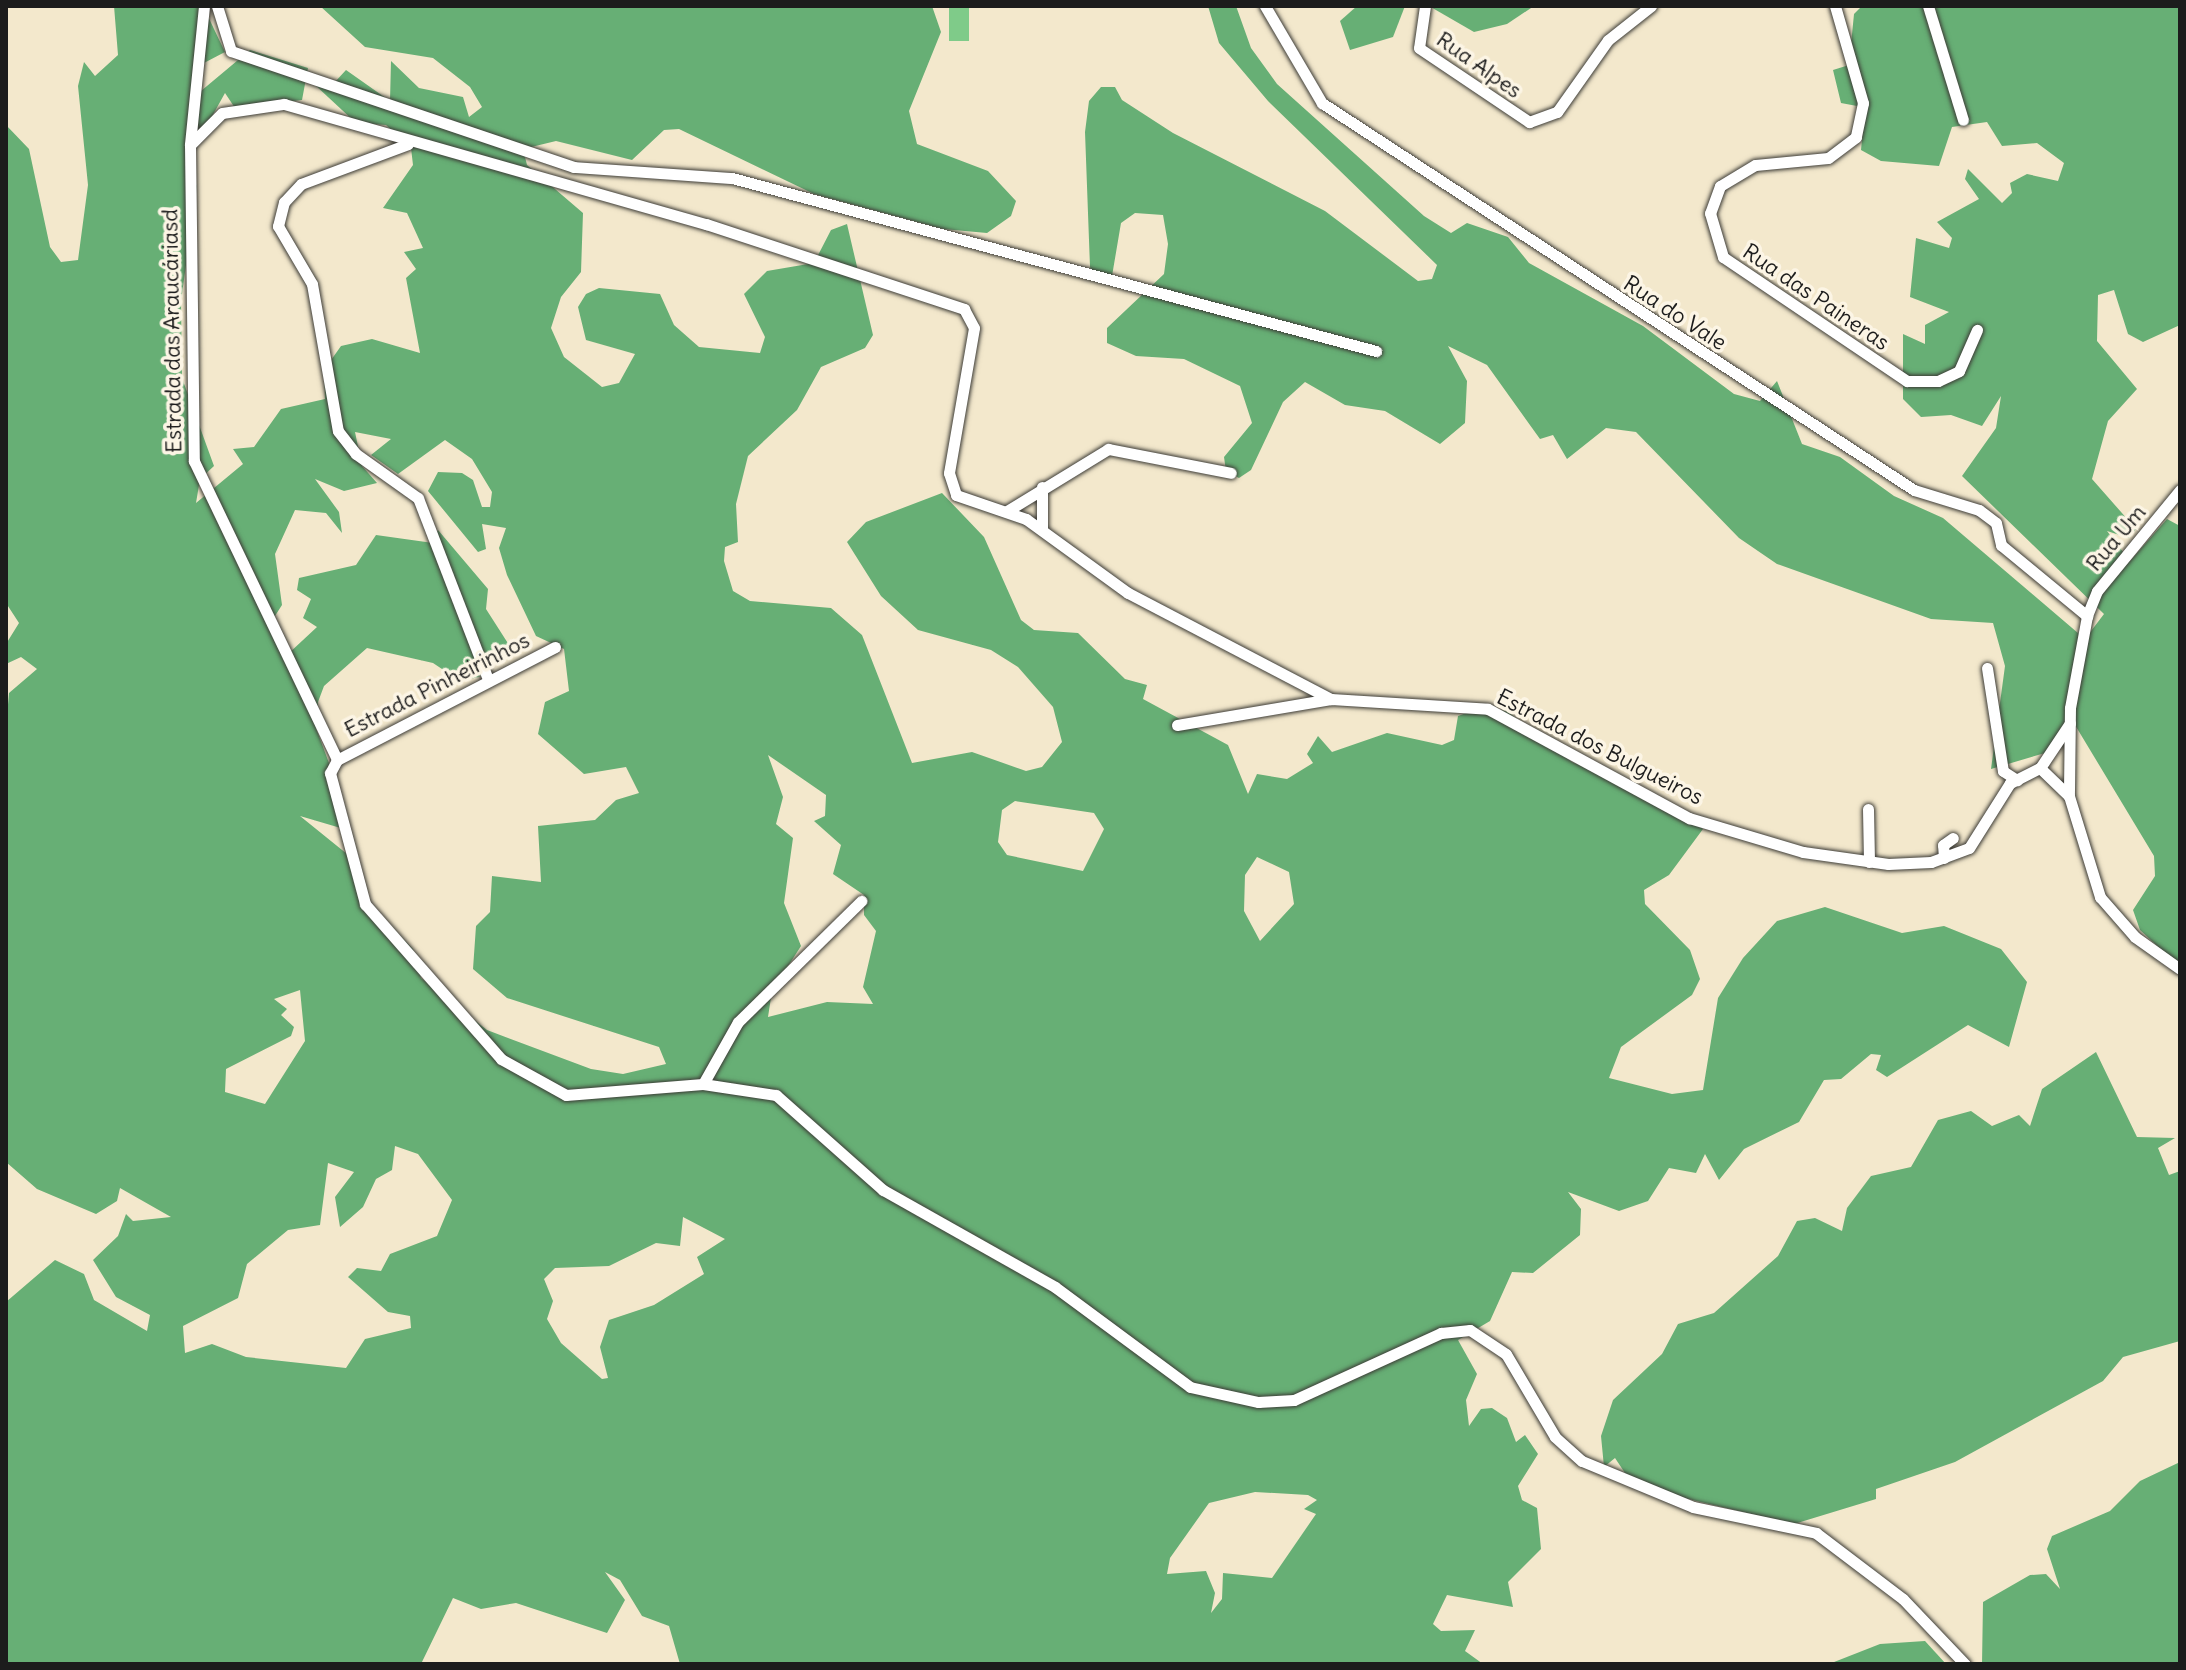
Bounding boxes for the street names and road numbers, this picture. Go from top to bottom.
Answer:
street label: Rua Alpes [1431,26,1527,104]
street label: Estrada das Araucáriasd [157,209,187,453]
street label: Rua das Paineras [1738,238,1894,356]
street label: Rua do Vale [1619,270,1731,356]
street label: Rua Um [2081,499,2151,577]
street label: Estrada Pinheirinhos [340,627,534,743]
street label: Estrada dos Bulgueiros [1492,683,1708,811]

